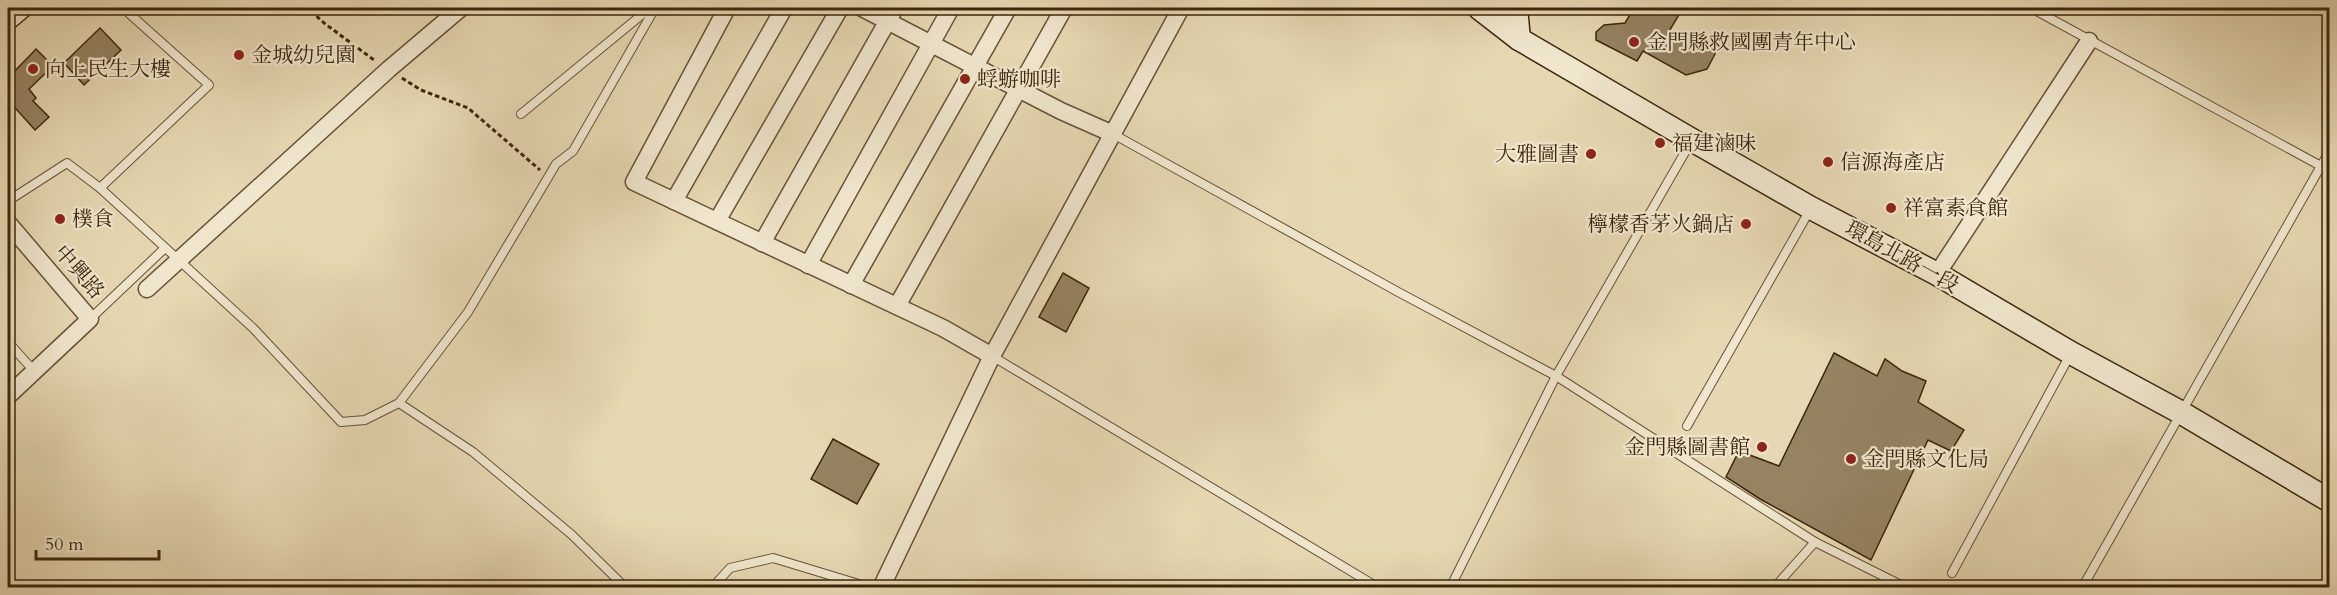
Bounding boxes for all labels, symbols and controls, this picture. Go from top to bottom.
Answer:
place label: 金門縣救國團青年中心 [1646,28,1856,57]
marker: 金門縣救國團青年中心 [1627,35,1641,49]
place label: 金城幼兒園 [251,41,356,70]
marker: 金城幼兒園 [232,48,246,62]
place label: 向上民生大樓 [45,55,171,84]
marker: 向上民生大樓 [26,62,40,76]
place label: 蜉蝣咖啡 [977,65,1061,94]
marker: 蜉蝣咖啡 [958,72,972,86]
place label: 福建滷味 [1672,129,1756,158]
marker: 福建滷味 [1653,136,1667,150]
place label: 大雅圖書 [1495,140,1579,169]
marker: 大雅圖書 [1584,147,1598,161]
place label: 信源海產店 [1840,148,1945,177]
marker: 信源海產店 [1821,155,1835,169]
place label: 祥富素食館 [1903,194,2008,223]
marker: 祥富素食館 [1884,201,1898,215]
place label: 樸食 [72,205,114,234]
place label: 檸檬香茅火鍋店 [1587,210,1734,239]
marker: 樸食 [53,212,67,226]
street label: 環島北路一段 [1840,214,1964,300]
marker: 檸檬香茅火鍋店 [1739,217,1753,231]
street label: 中興路 [47,239,111,305]
place label: 金門縣圖書館 [1624,433,1750,462]
marker: 金門縣圖書館 [1755,440,1769,454]
place label: 金門縣文化局 [1863,445,1989,474]
marker: 金門縣文化局 [1844,452,1858,466]
scale bar [36,523,159,561]
text: 50 m [45,532,84,557]

